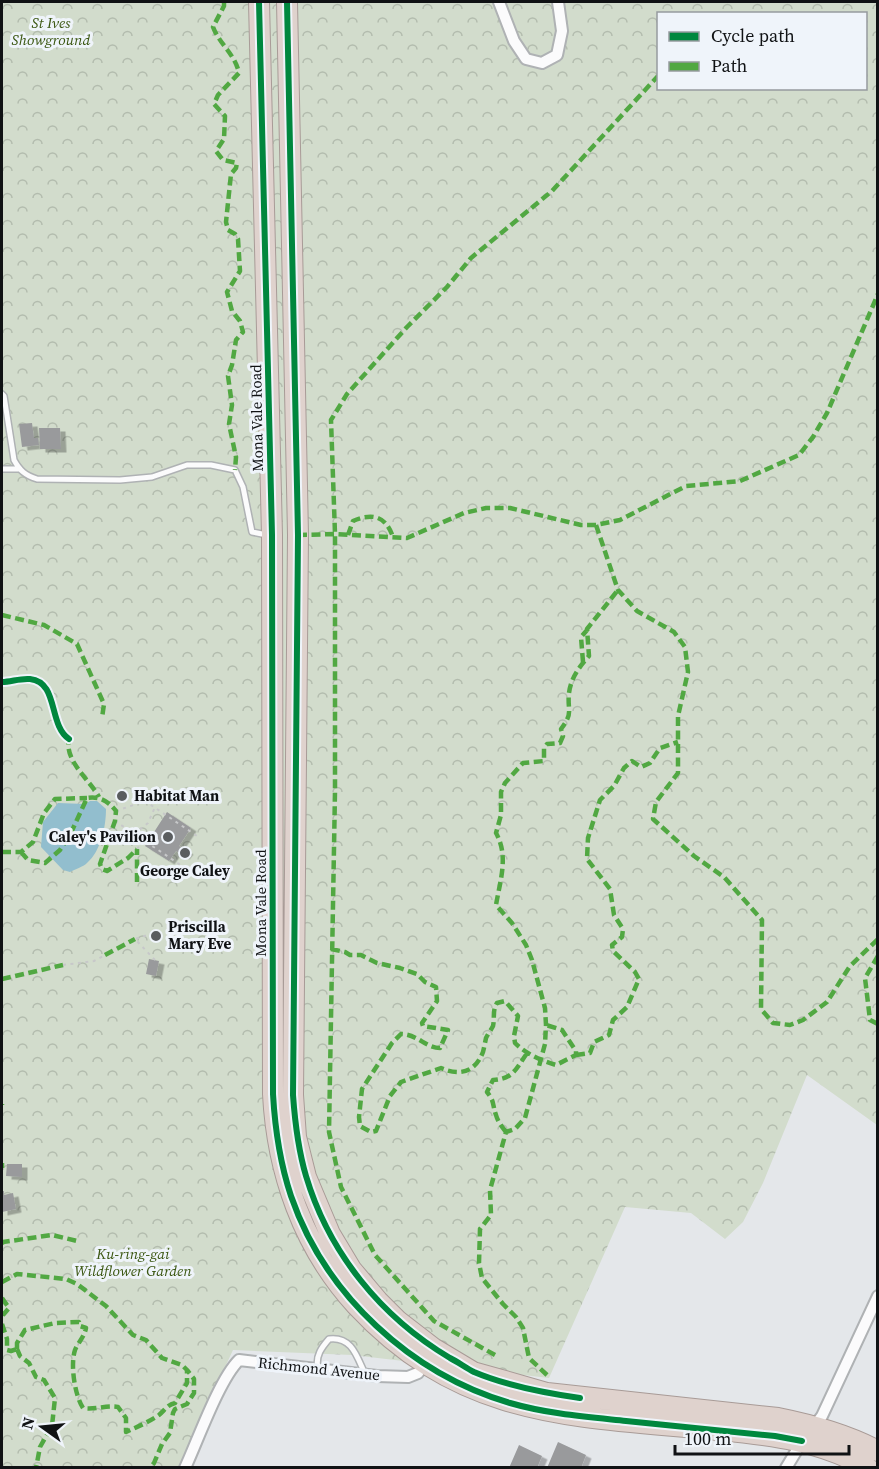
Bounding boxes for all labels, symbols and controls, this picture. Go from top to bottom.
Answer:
park label: St Ives Showground [12,12,91,50]
legend [657,12,867,90]
text: Cycle path [711,23,795,48]
text: Path [711,53,748,78]
street label: Mona Vale Road [245,364,268,472]
place label: Habitat Man [134,785,219,806]
marker: Habitat Man [115,789,129,803]
place label: Caley's Pavilion [49,826,156,847]
marker: Caley's Pavilion [161,830,175,844]
marker: George Caley [178,846,192,860]
street label: Mona Vale Road [250,849,271,957]
place label: George Caley [140,860,230,881]
place label: Priscilla Mary Eve [168,916,231,954]
marker: Priscilla Mary Eve [149,929,163,943]
park label: Ku-ring-gai Wildflower Garden [74,1243,192,1281]
street label: Richmond Avenue [257,1352,381,1385]
north arrow [12,1397,72,1457]
text: N [15,1414,40,1432]
scale bar [675,1418,849,1456]
text: 100 m [684,1426,731,1451]

